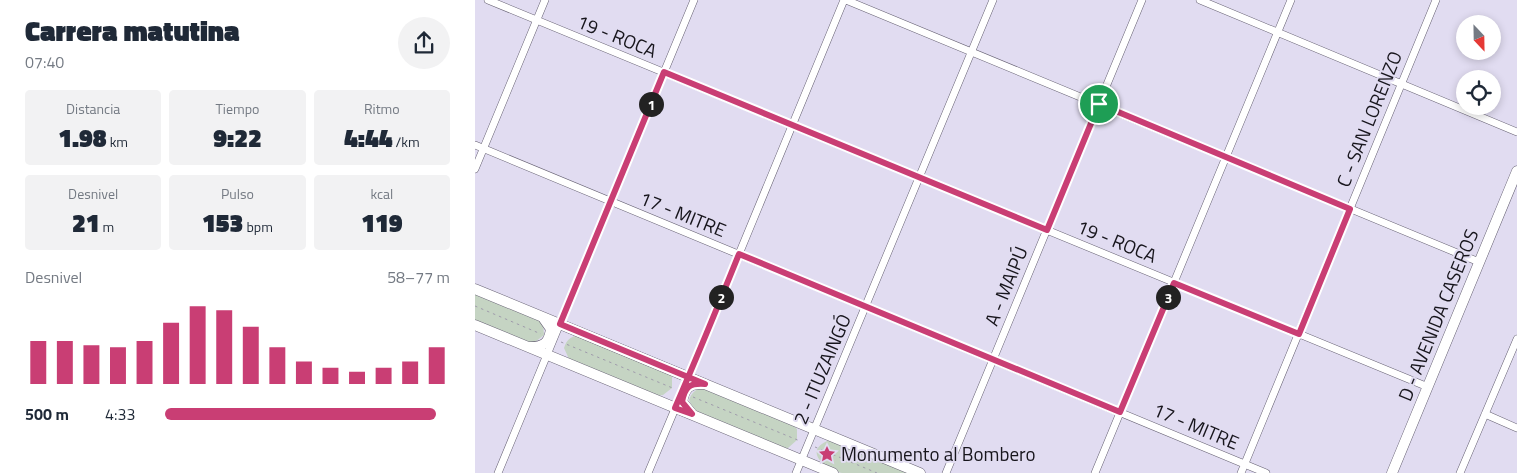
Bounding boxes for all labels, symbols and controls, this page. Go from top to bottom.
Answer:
street label: 19 - ROCA [573,6,662,65]
text: Carrera matutina [25,9,240,52]
north arrow [1456,15,1501,60]
map controls [1456,15,1501,115]
button: share [398,17,450,69]
street label: C - SAN LORENZO [1328,46,1409,191]
text: 07:40 [25,50,64,74]
button: locate [1456,70,1501,115]
pin [1078,83,1120,125]
icon: arrive [1085,90,1113,118]
pin: 1 [639,92,663,116]
text: 1 [648,94,655,115]
text: Distancia [66,98,120,119]
text: Tiempo [216,98,259,119]
text: Ritmo [364,98,400,119]
text: 1.98 [58,119,107,157]
text: 9:22 [213,119,262,157]
text: 4:44 [344,119,392,157]
text: km [107,131,128,152]
text: /km [392,131,420,152]
text: Desnivel [68,183,118,204]
text: Pulso [221,183,254,204]
text: kcal [370,183,393,204]
street label: 17 - MITRE [636,183,731,244]
text: 21 [72,204,100,242]
text: 153 [202,204,243,242]
text: 119 [361,204,402,242]
street label: 19 - ROCA [1073,211,1162,270]
text: m [100,216,114,237]
text: bpm [243,216,273,237]
street label: D - AVENIDA CASEROS [1390,224,1485,405]
street label: A - MAIPÚ [976,242,1035,330]
text: Desnivel [25,265,82,289]
text: 58–77 m [387,265,450,289]
pin: 2 [709,284,733,310]
pin: 3 [1155,284,1181,310]
text: 2 [718,287,725,308]
text: 3 [1165,287,1172,308]
street label: 2 - ITUZAINGÓ [785,309,858,429]
street label: 17 - MITRE [1149,394,1244,457]
text: 500 m [25,402,69,426]
text: 4:33 [105,402,135,426]
place label: Monumento al Bombero [841,439,1035,468]
place icon: Monumento al Bombero [817,444,837,464]

